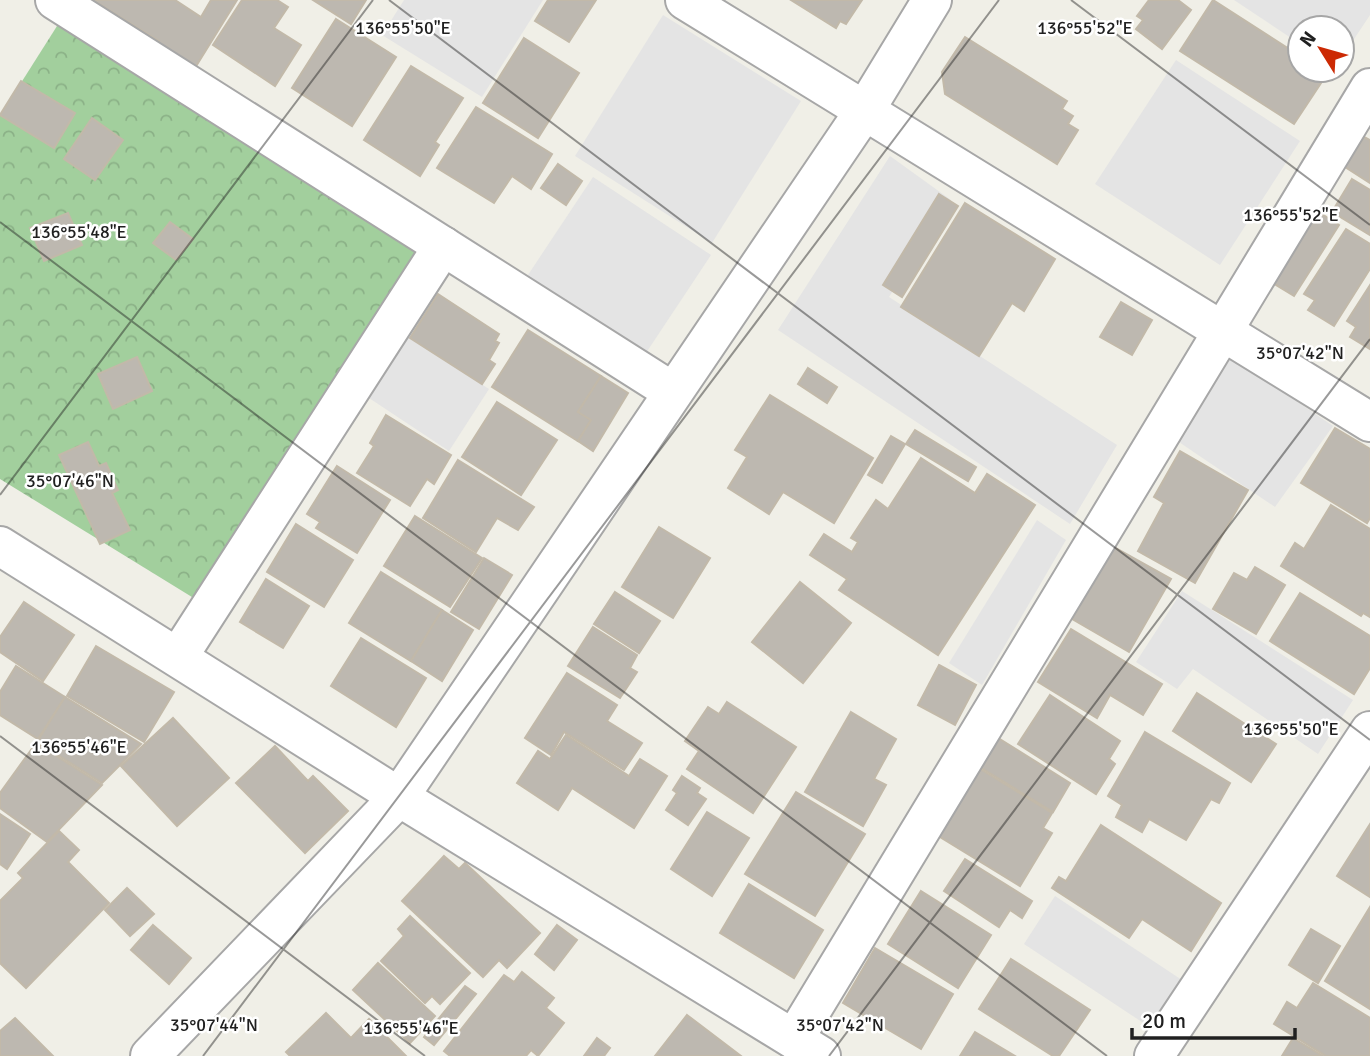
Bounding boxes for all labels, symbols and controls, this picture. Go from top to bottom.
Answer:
north arrow [1286,14,1356,84]
text: 136°55'50"E [355,17,451,39]
text: 136°55'52"E [1037,17,1133,39]
text: N [1295,27,1322,52]
text: 136°55'52"E [1243,204,1339,226]
text: 136°55'48"E [31,221,127,243]
text: 35°07'42"N [1256,342,1344,364]
text: 35°07'46"N [26,470,114,492]
text: 136°55'50"E [1243,718,1339,740]
text: 136°55'46"E [31,736,127,758]
scale bar [1132,996,1295,1040]
text: 20 m [1142,1008,1186,1034]
text: 35°07'44"N [170,1014,258,1036]
text: 35°07'42"N [796,1014,884,1036]
text: 136°55'46"E [363,1017,459,1039]

